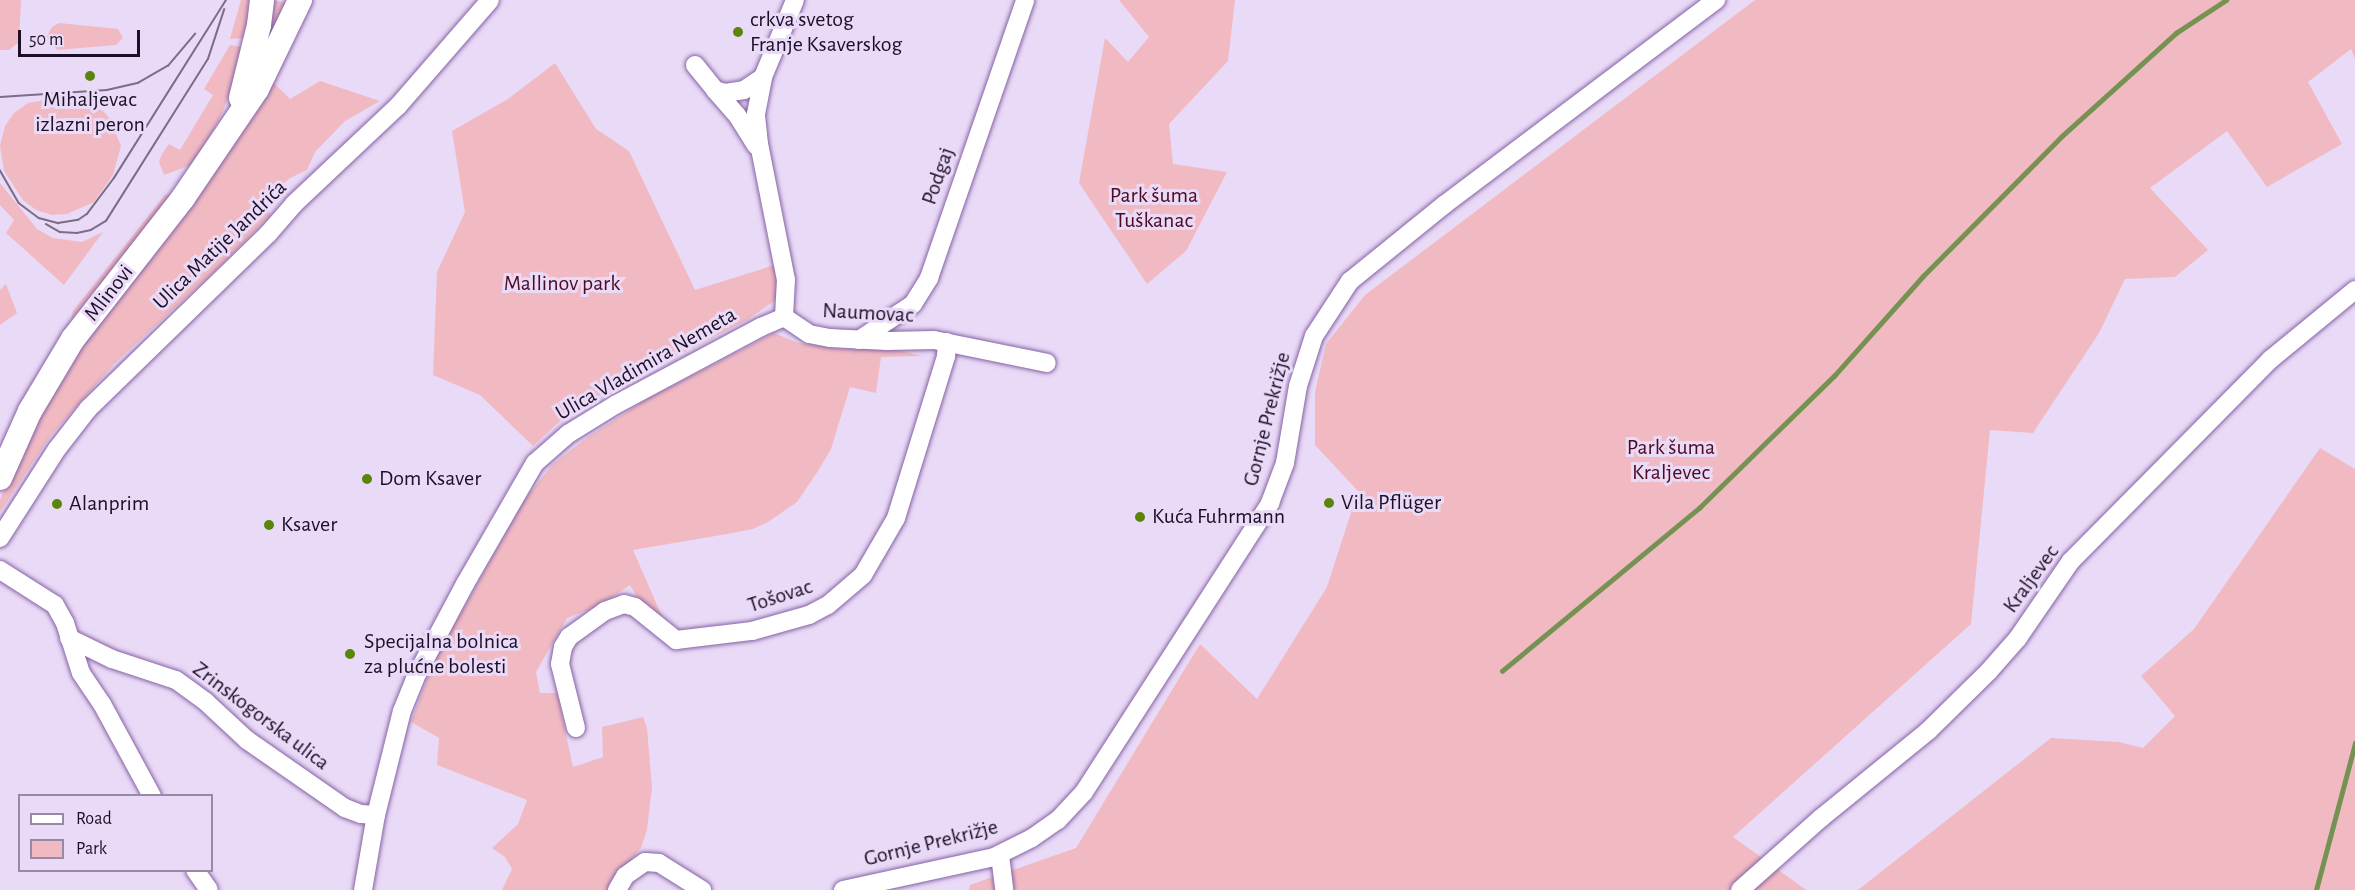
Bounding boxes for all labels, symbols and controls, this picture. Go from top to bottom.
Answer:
place label: crkva svetog Franje Ksaverskog [750,6,902,57]
scale bar [21,18,142,56]
marker: crkva svetog Franje Ksaverskog [731,25,745,39]
text: 50 m [29,31,63,49]
marker: Mihaljevac izlazni peron [83,69,97,83]
place label: Mihaljevac izlazni peron [35,86,145,138]
street label: Podgaj [916,144,960,208]
street label: Ulica Matije Jandrića [148,174,292,316]
park label: Park šuma Tuškanac [1110,182,1198,234]
street label: Mlinovi [79,259,139,327]
park label: Mallinov park [504,271,620,297]
street label: Naumovac [822,297,914,329]
street label: Ulica Vladimira Nemeta [551,301,741,427]
street label: Gornje Prekrižje [1238,349,1296,489]
park label: Park šuma Kraljevec [1627,434,1715,486]
place label: Dom Ksaver [379,466,481,492]
marker: Dom Ksaver [360,472,374,486]
place label: Vila Pflüger [1341,490,1441,516]
place label: Alanprim [69,491,149,517]
marker: Vila Pflüger [1322,496,1336,510]
marker: Alanprim [50,497,64,511]
place label: Kuća Fuhrmann [1152,504,1285,530]
marker: Kuća Fuhrmann [1133,510,1147,524]
place label: Ksaver [281,512,337,538]
marker: Ksaver [262,518,276,532]
street label: Kraljevec [1997,540,2065,618]
street label: Tošovac [744,573,816,619]
place label: Specijalna bolnica za plućne bolesti [364,628,519,680]
marker: Specijalna bolnica za plućne bolesti [341,645,359,663]
street label: Zrinskogorska ulica [187,656,335,776]
legend [18,794,213,872]
text: Road [76,810,112,828]
street label: Gornje Prekrižje [861,814,1001,872]
text: Park [76,840,107,858]

